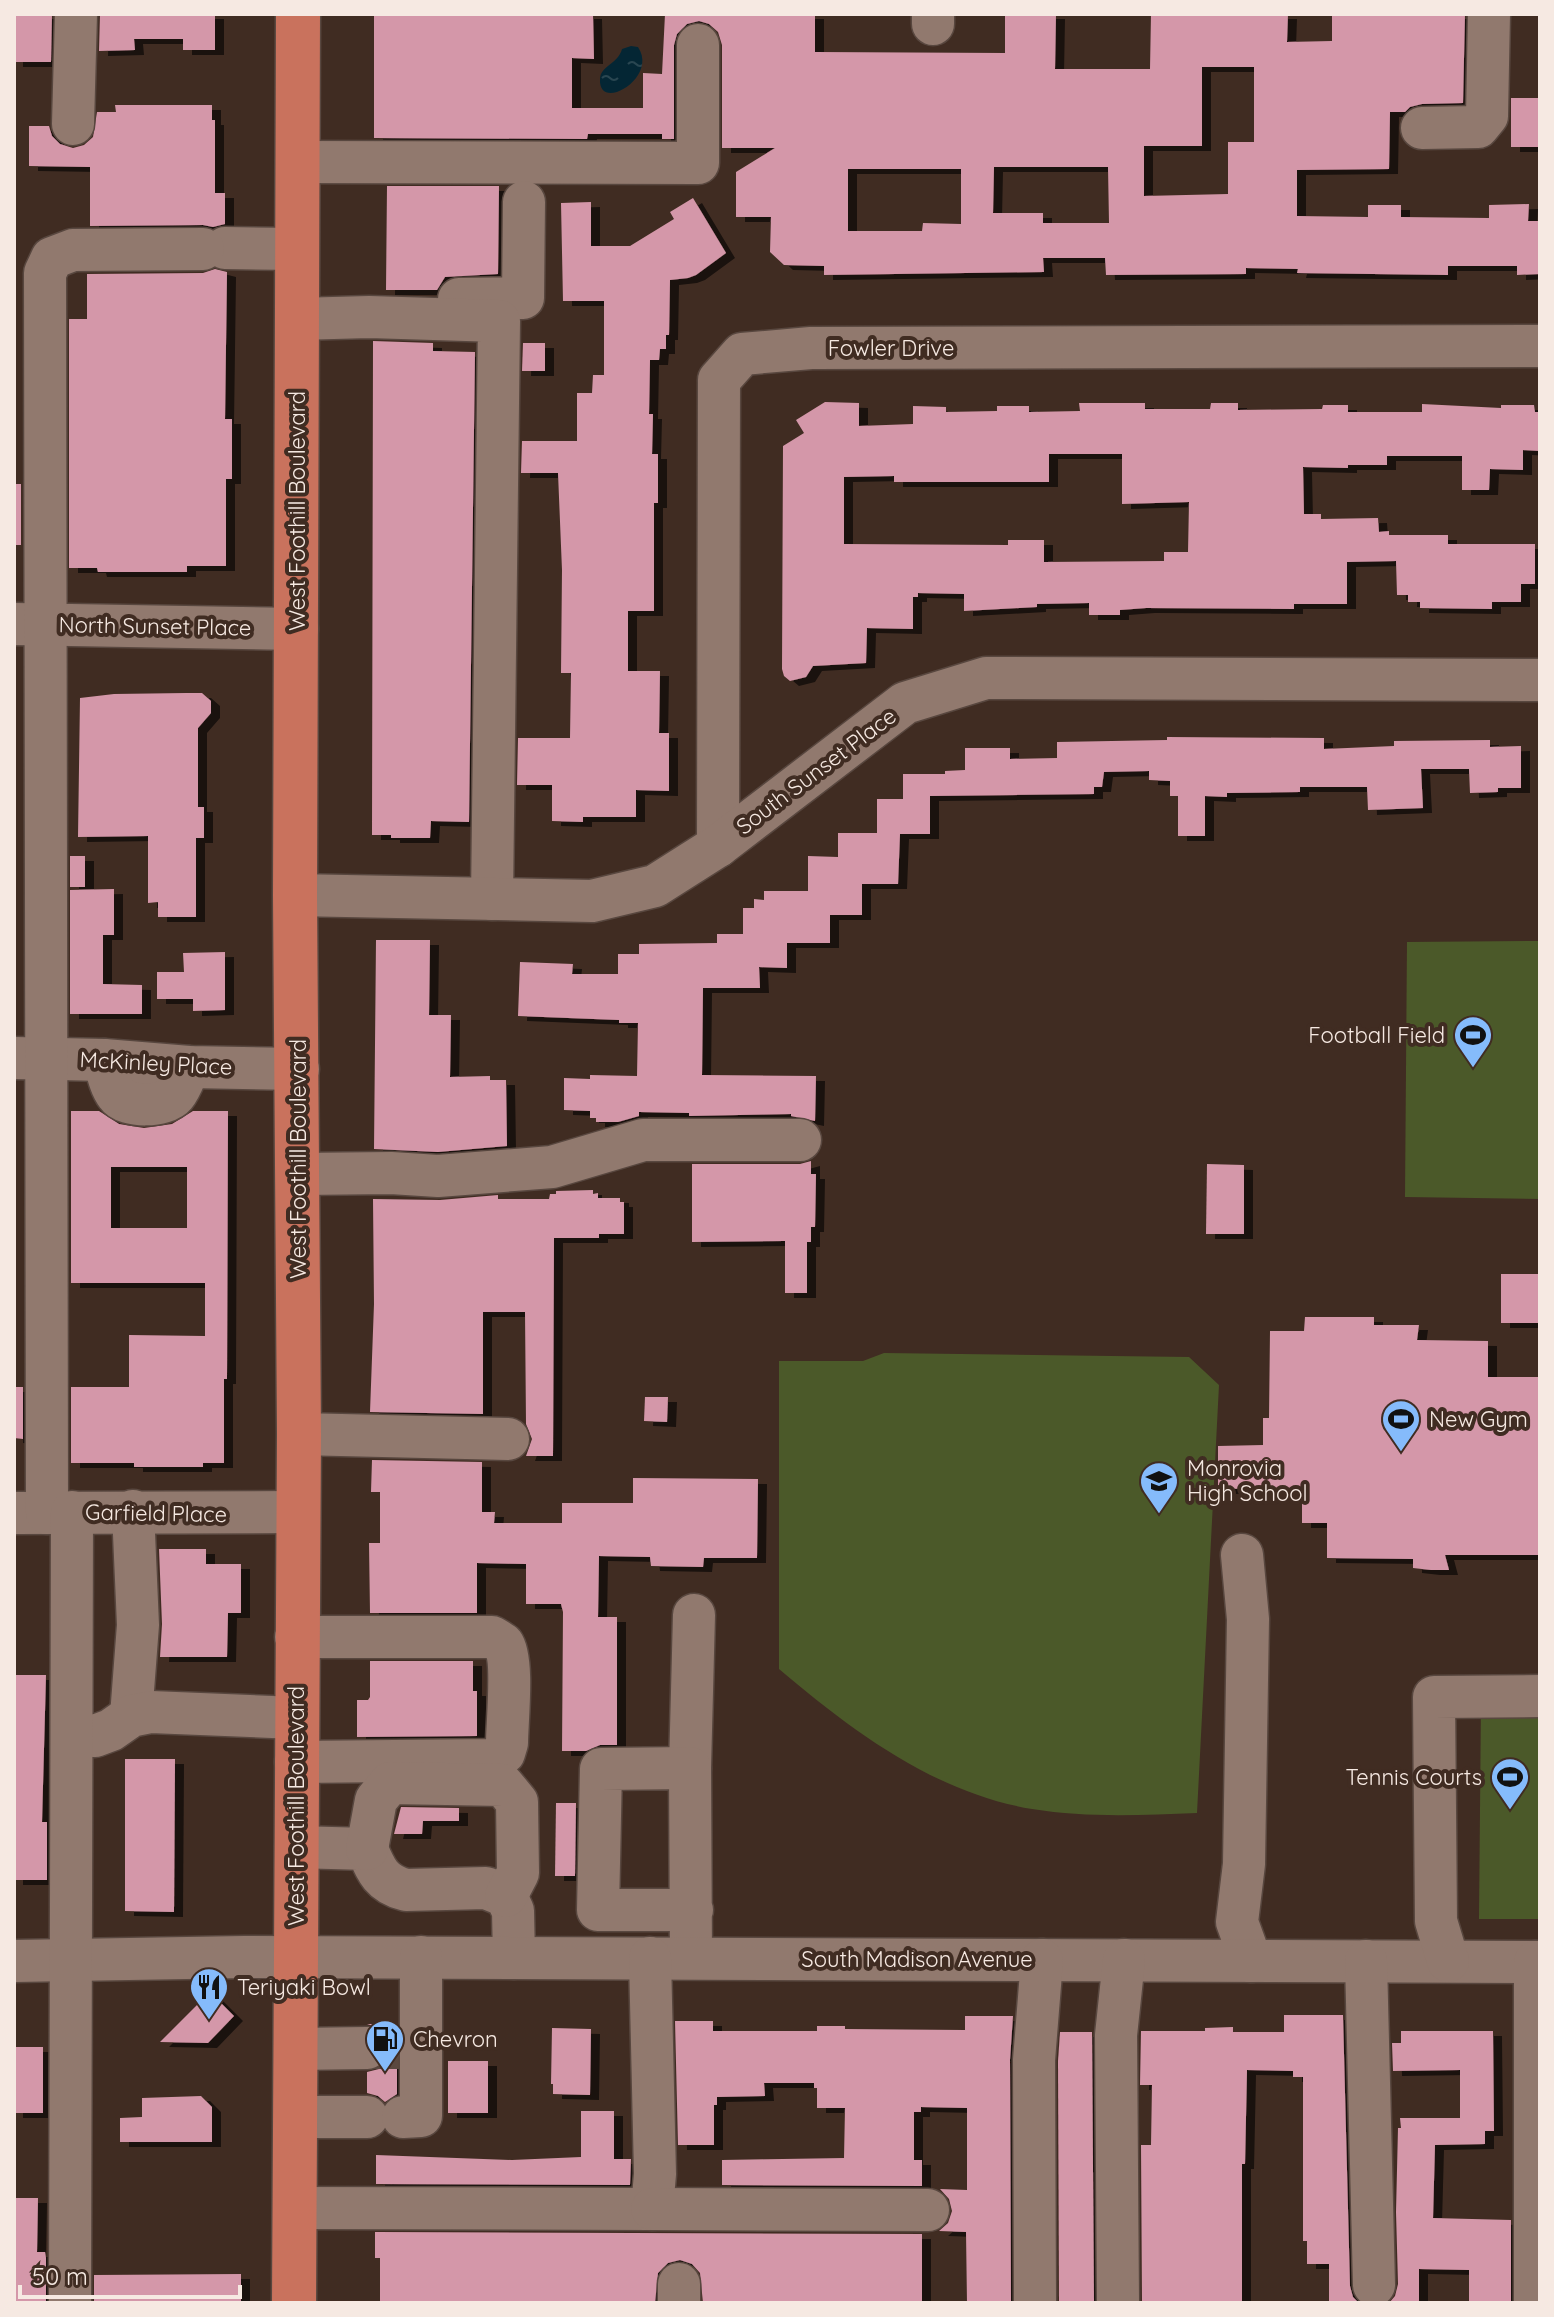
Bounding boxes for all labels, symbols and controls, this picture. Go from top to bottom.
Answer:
street label: Fowler Drive [828,334,954,362]
street label: West Foothill Boulevard [283,391,311,631]
street label: North Sunset Place [58,610,252,642]
street label: South Sunset Place [730,702,902,840]
sports icon: Football Field [1452,1014,1494,1069]
place label: Football Field [1308,1021,1445,1049]
street label: West Foothill Boulevard [284,1039,312,1279]
street label: McKinley Place [79,1045,233,1081]
sports icon: New Gym [1380,1398,1422,1453]
place label: New Gym [1429,1405,1528,1433]
place label: Monrovia High School [1187,1454,1308,1507]
school or university icon: Monrovia High School [1138,1460,1180,1515]
street label: Garfield Place [85,1498,227,1528]
street label: West Foothill Boulevard [282,1686,310,1926]
sports icon: Tennis Courts [1489,1756,1531,1811]
place label: Tennis Courts [1346,1763,1482,1791]
street label: South Madison Avenue [801,1945,1033,1973]
restaurant icon: Teriyaki Bowl [188,1966,230,2021]
place label: Teriyaki Bowl [237,1973,371,2001]
fuel station icon: Chevron [364,2018,406,2073]
place label: Chevron [413,2025,498,2053]
scale bar [20,2249,240,2299]
text: 50 m [32,2261,88,2291]

